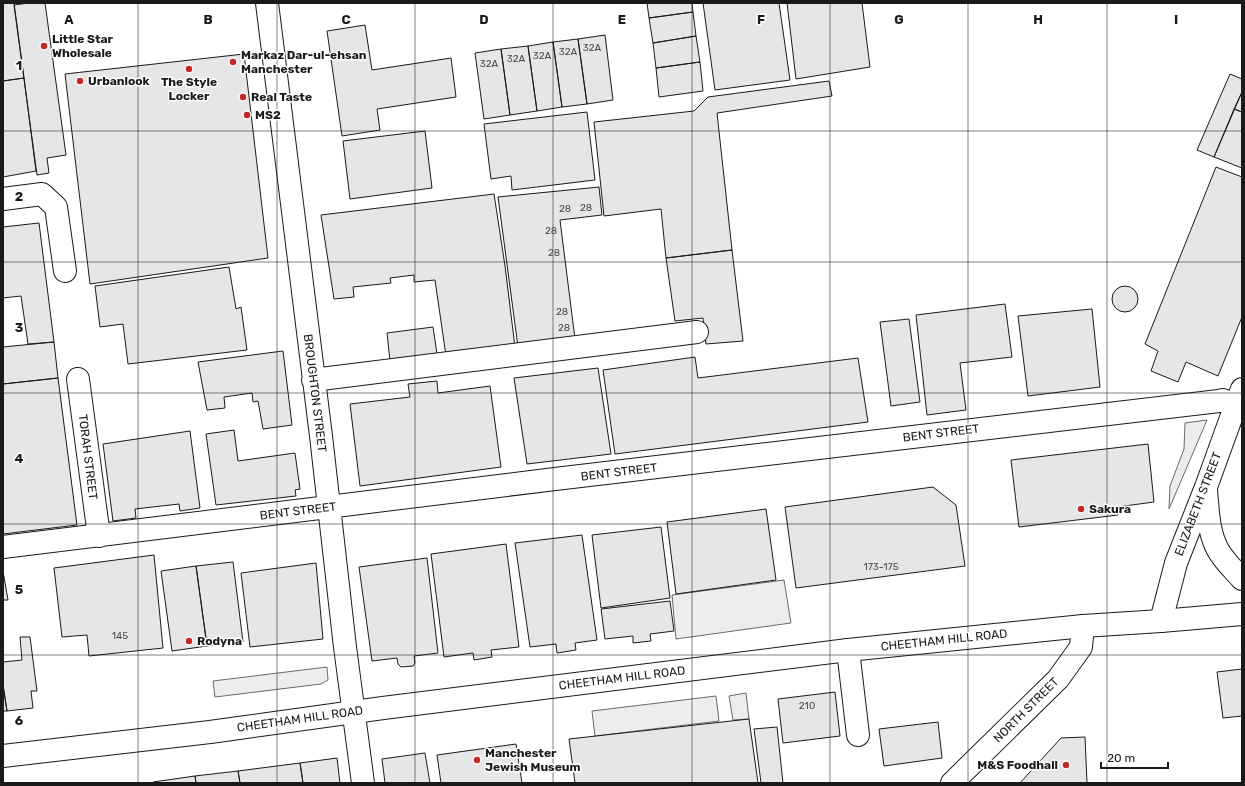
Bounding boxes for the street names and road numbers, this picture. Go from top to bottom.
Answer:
street label: BROUGHTON STREET [301,333,329,453]
street label: TORAH STREET [76,413,100,501]
street label: BENT STREET [902,421,980,445]
street label: ELIZABETH STREET [1172,450,1224,558]
street label: BENT STREET [580,460,658,484]
street label: BENT STREET [259,499,337,523]
street label: CHEETHAM HILL ROAD [880,626,1008,654]
street label: CHEETHAM HILL ROAD [558,663,686,693]
street label: NORTH STREET [991,674,1062,745]
street label: CHEETHAM HILL ROAD [236,703,364,735]

